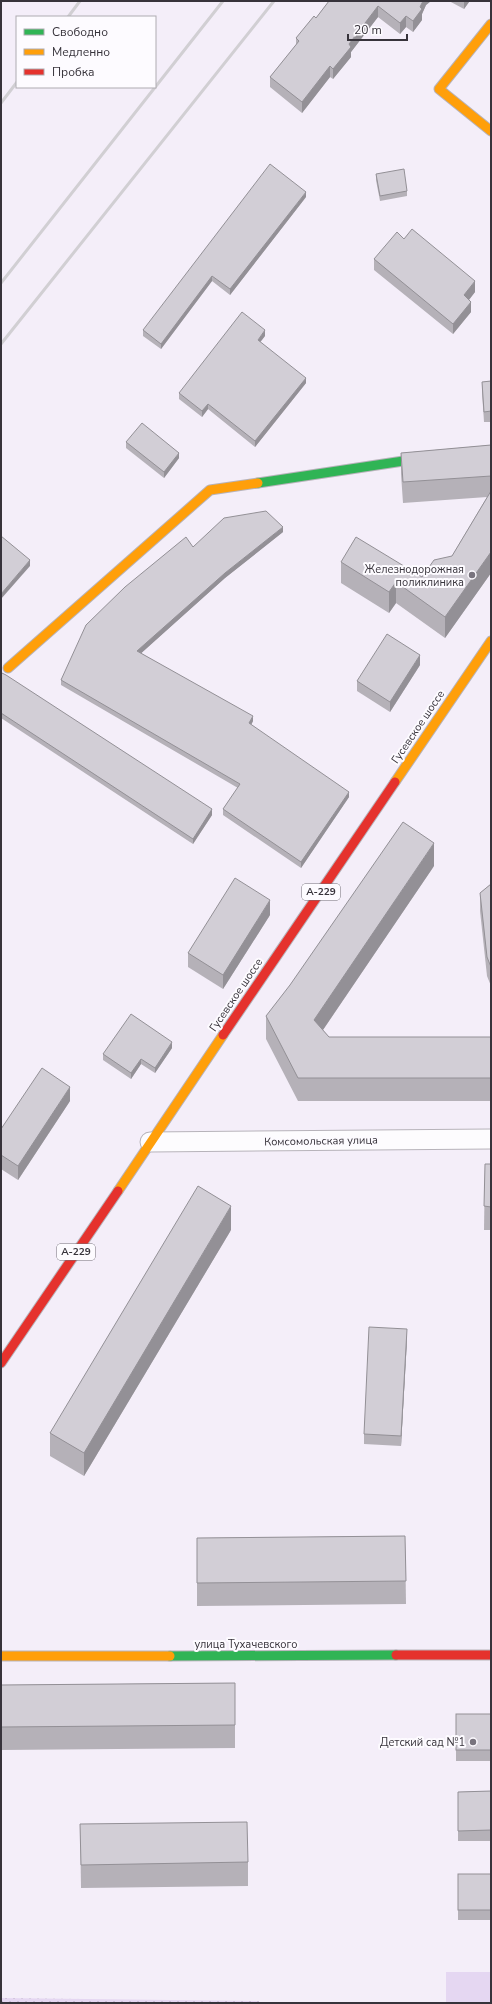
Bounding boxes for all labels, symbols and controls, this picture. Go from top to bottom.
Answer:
legend [16,16,156,88]
scale bar [348,16,407,42]
text: 20 m [354,22,382,38]
text: Свободно [52,24,108,40]
text: Медленно [52,44,110,60]
text: Пробка [52,64,95,80]
place label: Железнодорожная поликлиника [365,562,464,590]
marker: Железнодорожная поликлиника [467,570,477,580]
street label: Гусевское шоссе [388,687,448,767]
road number: А-229 [302,884,340,900]
street label: Гусевское шоссе [206,955,266,1035]
street label: Комсомольская улица [264,1133,378,1149]
road number: А-229 [57,1244,95,1260]
street label: улица Тухачевского [194,1637,298,1652]
place label: Детский сад №1 [380,1735,465,1750]
marker: Детский сад №1 [468,1737,478,1747]

